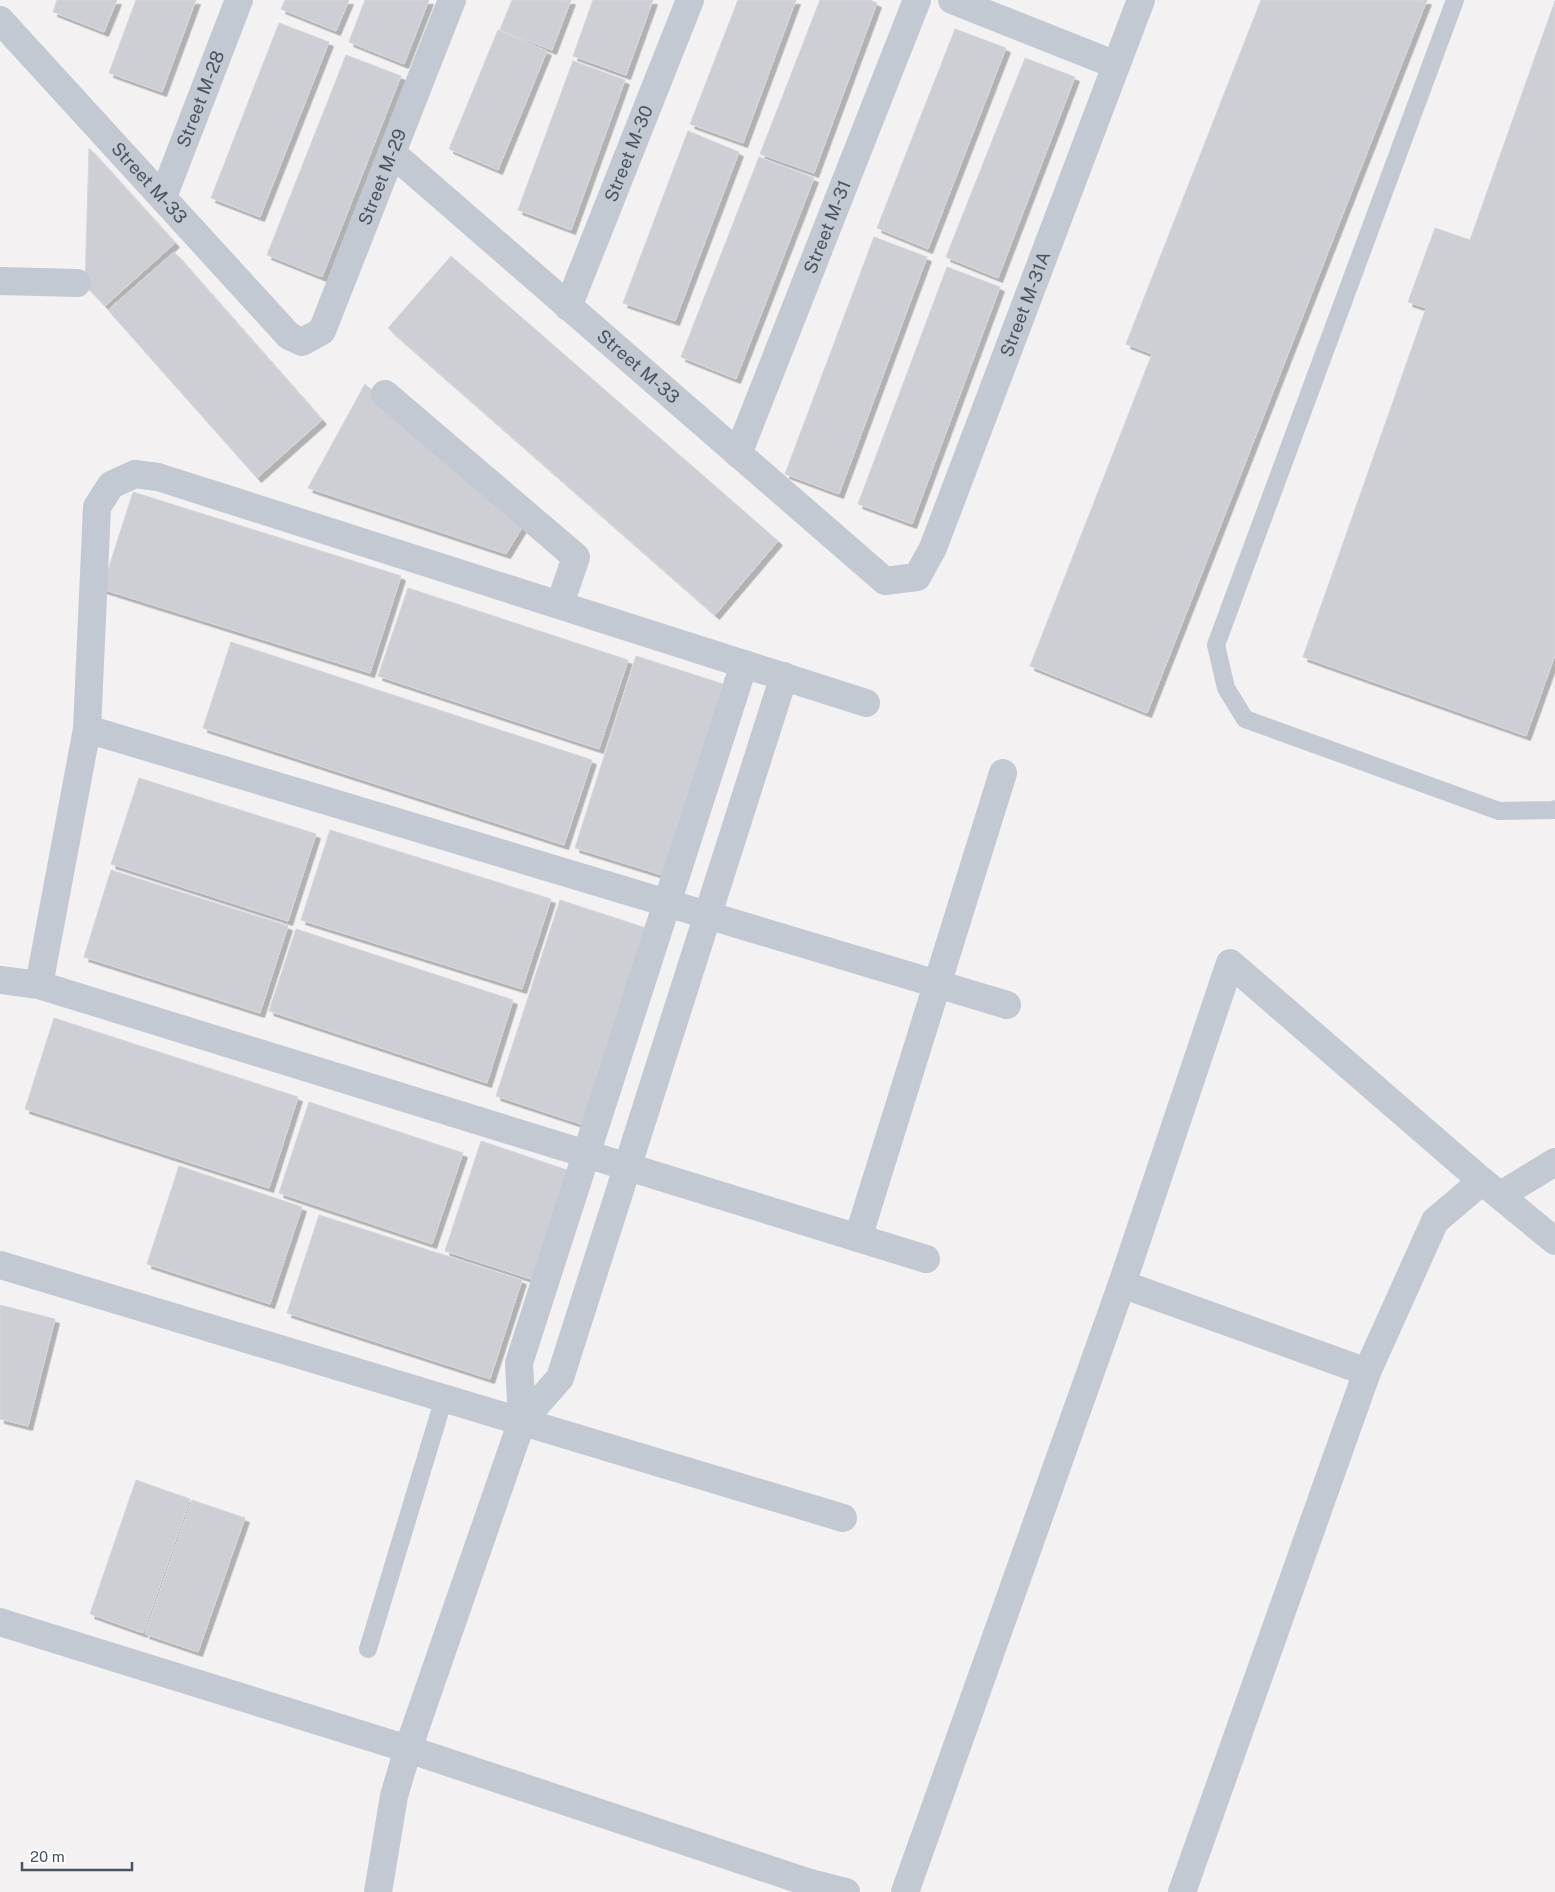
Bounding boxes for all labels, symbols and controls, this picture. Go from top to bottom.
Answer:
street label: Street M-28 [172,47,229,150]
street label: Street M-30 [600,102,657,205]
street label: Street M-29 [354,125,410,228]
street label: Street M-33 [107,138,192,228]
street label: Street M-31 [799,177,855,276]
street label: Street M-31A [996,248,1055,360]
street label: Street M-33 [593,325,684,408]
scale bar [22,1840,132,1872]
text: 20 m [30,1848,65,1865]

